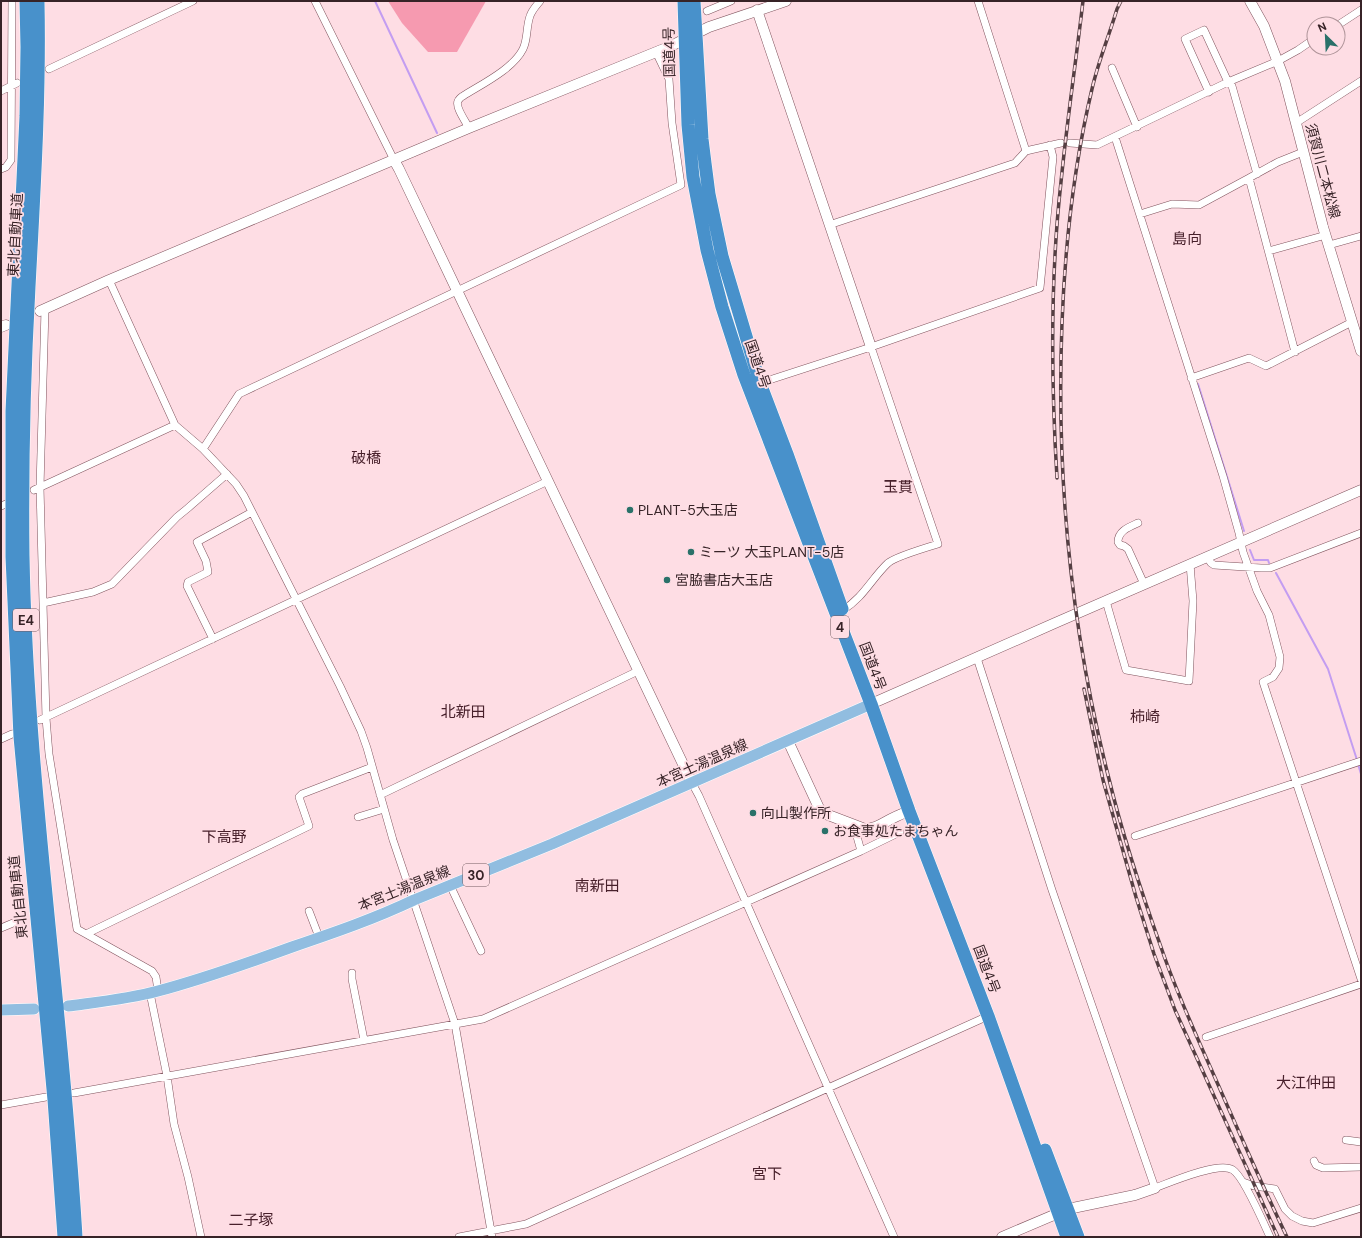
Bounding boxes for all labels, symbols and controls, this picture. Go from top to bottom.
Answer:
north arrow [1306,16,1346,56]
text: N [1315,19,1328,35]
street label: 国道4号 [660,27,678,77]
street label: 須賀川二本松線 [1302,121,1344,221]
street label: 東北自動車道 [4,193,26,277]
district label: 島向 [1172,229,1202,249]
street label: 国道4号 [741,337,775,391]
district label: 破橋 [351,448,381,468]
district label: 玉貫 [883,477,913,497]
place label: PLANT-5大玉店 [638,501,738,519]
marker: PLANT-5大玉店 [625,505,635,515]
place label: ミーツ 大玉PLANT-5店 [699,543,844,561]
marker: ミーツ 大玉PLANT-5店 [686,547,696,557]
place label: 宮脇書店大玉店 [675,571,773,589]
marker: 宮脇書店大玉店 [662,575,672,585]
road number: E4 [13,609,39,631]
road number: 4 [831,616,849,638]
street label: 国道4号 [856,639,890,693]
district label: 北新田 [440,702,486,722]
district label: 柿崎 [1130,707,1160,727]
street label: 本宮土湯温泉線 [654,735,750,791]
place label: 向山製作所 [761,804,831,822]
marker: 向山製作所 [748,808,758,818]
place label: お食事処たまちゃん [833,822,959,840]
marker: お食事処たまちゃん [820,826,830,836]
district label: 下高野 [201,827,247,847]
street label: 東北自動車道 [5,854,31,940]
street label: 本宮土湯温泉線 [355,861,453,915]
road number: 30 [463,864,489,886]
district label: 南新田 [574,876,620,896]
street label: 国道4号 [970,942,1004,996]
district label: 大江仲田 [1276,1073,1336,1093]
district label: 宮下 [752,1164,782,1184]
district label: 二子塚 [228,1210,274,1230]

